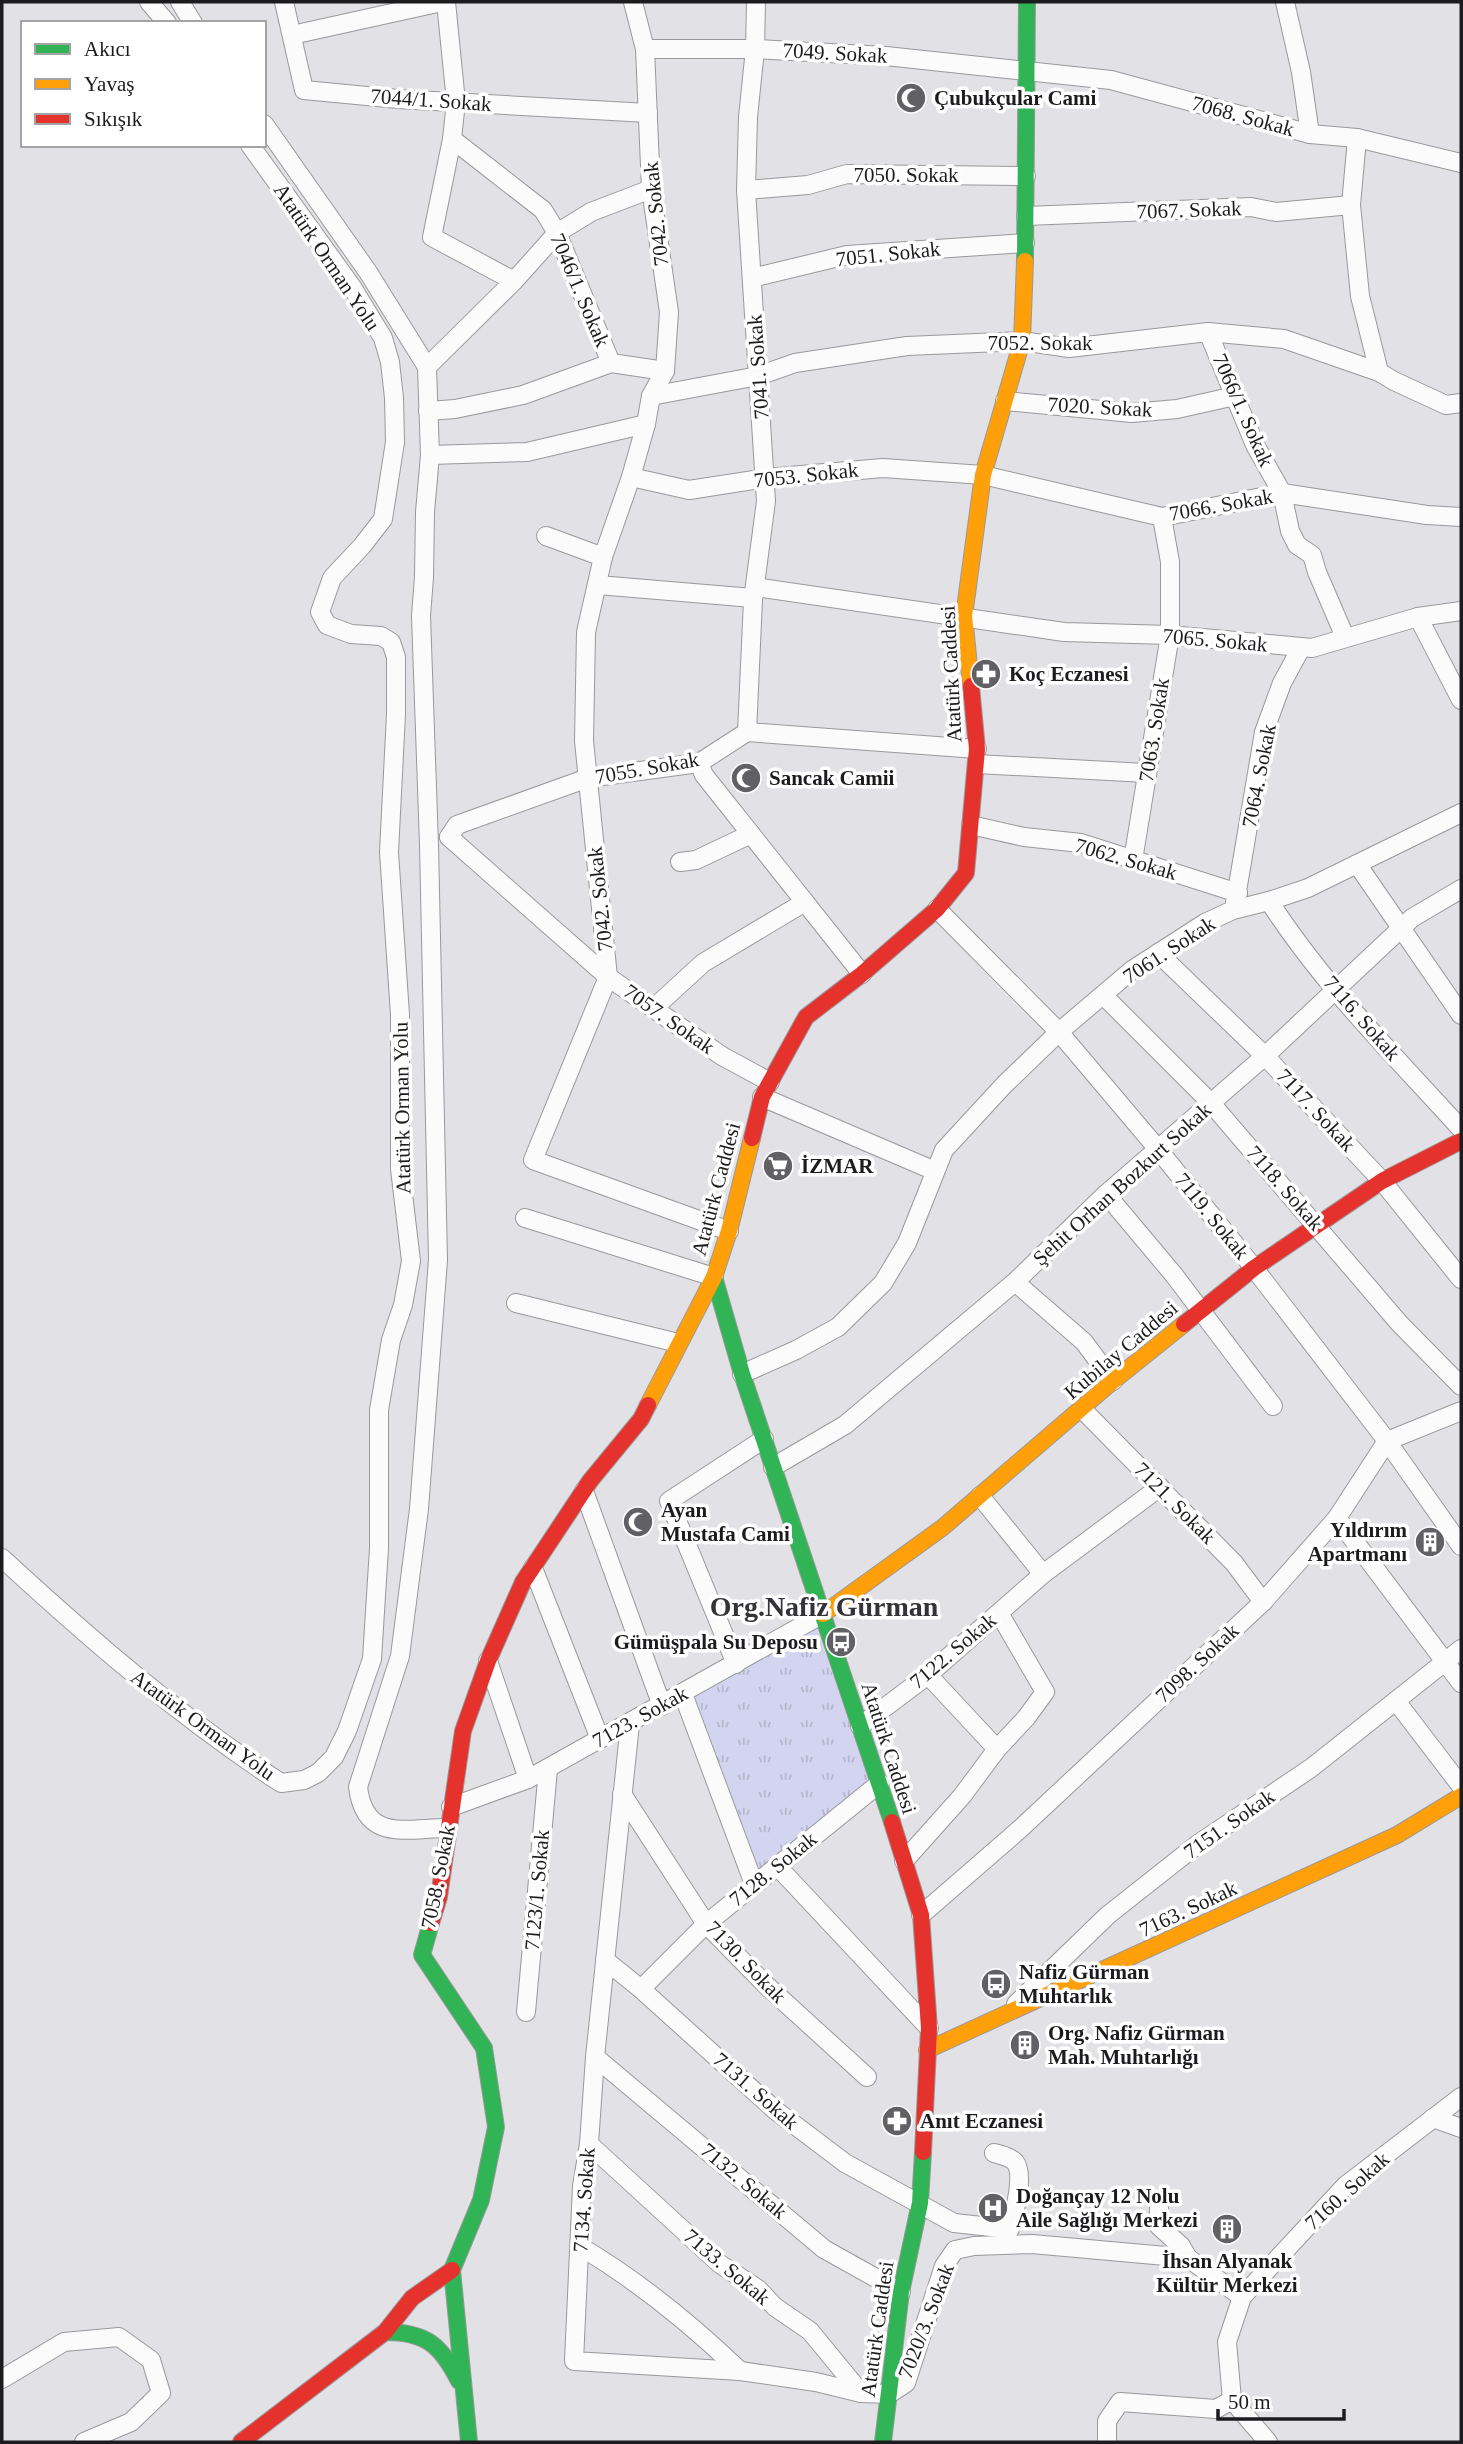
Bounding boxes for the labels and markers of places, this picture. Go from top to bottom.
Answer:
mosque icon: Çubukçular Cami [894,81,928,115]
place label: Çubukçular Cami [934,86,1097,110]
pharmacy icon: Koç Eczanesi [969,657,1003,691]
place label: Koç Eczanesi [1009,662,1129,686]
mosque icon: Sancak Camii [729,761,763,795]
place label: Sancak Camii [769,766,895,790]
supermarket icon: İZMAR [761,1149,795,1183]
place label: İZMAR [801,1154,874,1178]
place label: Ayan Mustafa Cami [661,1498,790,1546]
mosque icon: Ayan Mustafa Cami [621,1505,655,1539]
place label: Yıldırım Apartmanı [1308,1518,1408,1566]
building icon: Yıldırım Apartmanı [1413,1525,1447,1559]
bus stop icon: Gümüşpala Su Deposu [824,1625,858,1659]
place label: Gümüşpala Su Deposu [614,1630,818,1654]
place label: Nafiz Gürman Muhtarlık [1019,1960,1149,2008]
bus stop icon: Nafiz Gürman Muhtarlık [979,1967,1013,2001]
place label: Org. Nafiz Gürman Mah. Muhtarlığı [1048,2021,1225,2069]
building icon: Org. Nafiz Gürman Mah. Muhtarlığı [1008,2028,1042,2062]
pharmacy icon: Anıt Eczanesi [880,2104,914,2138]
place label: Anıt Eczanesi [920,2109,1043,2133]
place label: Doğançay 12 Nolu Aile Sağlığı Merkezi [1016,2184,1198,2232]
hospital icon: Doğançay 12 Nolu Aile Sağlığı Merkezi [976,2191,1010,2225]
building icon: İhsan Alyanak Kültür Merkezi [1210,2212,1244,2246]
place label: İhsan Alyanak Kültür Merkezi [1156,2249,1298,2297]

